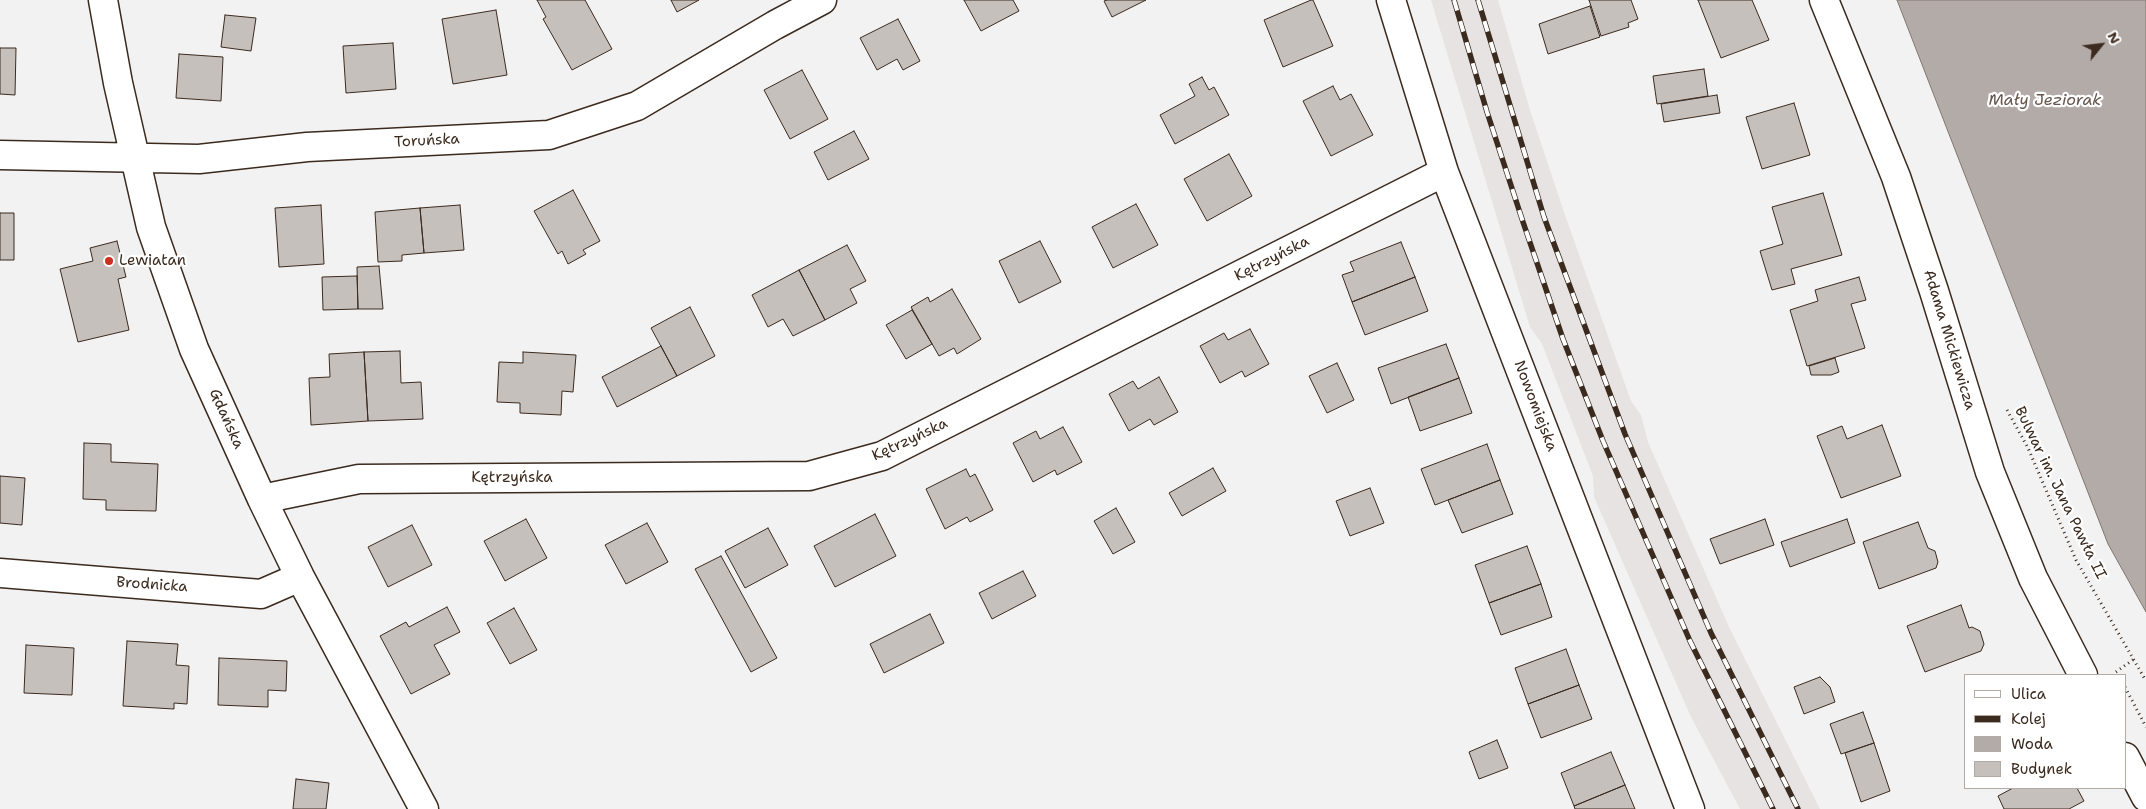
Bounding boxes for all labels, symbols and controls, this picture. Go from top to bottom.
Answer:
north arrow [2076,20,2126,70]
text: N [2104,29,2125,47]
water label: Mały Jeziorak [1988,91,2102,111]
street label: Toruńska [394,130,460,152]
street label: Kętrzyńska [1232,233,1312,285]
place label: Lewiatan [119,252,186,270]
marker: Lewiatan [103,255,115,267]
street label: Adama Mickiewicza [1919,268,1979,412]
street label: Nowomiejska [1509,358,1561,454]
street label: Gdańska [205,386,247,452]
street label: Bulwar im. Jana Pawła II [2010,404,2110,582]
street label: Kętrzyńska [869,415,951,465]
street label: Kętrzyńska [471,469,553,487]
street label: Brodnicka [116,574,188,596]
legend [1964,674,2126,789]
text: Ulica [2011,684,2046,704]
text: Kolej [2011,709,2046,729]
text: Woda [2011,734,2053,754]
text: Budynek [2011,759,2072,779]

